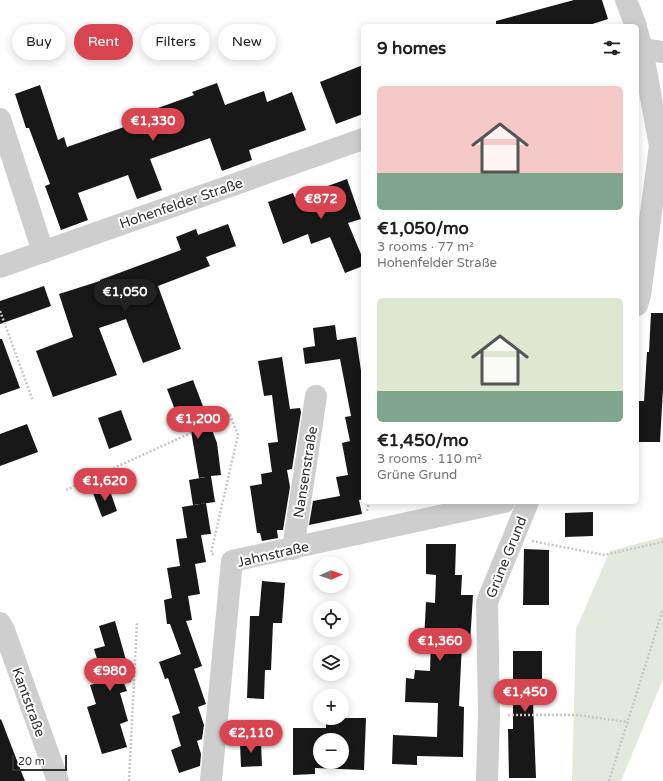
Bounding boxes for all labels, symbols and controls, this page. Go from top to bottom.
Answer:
chip: Buy [12,24,66,60]
chip: Rent [74,24,133,60]
chip: Filters [141,24,210,60]
chip: New [218,24,276,60]
icon: filters [601,37,623,59]
text: 9 homes [377,38,446,59]
pin: €1,330 [120,108,186,142]
icon: home [464,112,536,184]
text: €1,330 [131,113,175,129]
street label: Hohenfelder Straße [117,174,245,233]
pin: €872 [297,186,345,220]
text: €872 [304,191,338,207]
text: €1,050/mo [377,218,469,239]
text: 3 rooms · 77 m² [377,239,474,255]
text: Hohenfelder Straße [377,255,497,271]
pin: €1,050 [92,279,158,313]
text: €1,050 [103,284,147,300]
icon: home [464,324,536,396]
pin: €1,200 [165,406,231,440]
text: €1,200 [176,411,220,427]
street label: Nansenstraße [290,425,321,519]
text: €1,450/mo [377,430,469,451]
text: 3 rooms · 110 m² [377,451,482,467]
text: Grüne Grund [377,467,457,483]
pin: €1,620 [72,468,138,502]
text: €1,620 [83,473,127,489]
street label: Grüne Grund [482,514,531,600]
street label: Jahnstraße [236,538,311,571]
north arrow [313,557,349,593]
map controls [313,557,349,769]
button: locate [313,601,349,637]
pin: €1,360 [407,628,473,662]
text: €1,360 [418,633,462,649]
button: layers [313,645,349,681]
pin: €980 [86,658,134,692]
text: €980 [93,663,127,679]
street label: Kantstraße [8,665,49,739]
pin: €1,450 [492,679,558,713]
text: €1,450 [503,684,547,700]
button: + [313,689,349,725]
pin: €2,110 [218,720,284,754]
text: €2,110 [229,725,273,741]
button: − [313,733,349,769]
scale bar [12,753,67,772]
text: 20 m [18,755,45,768]

